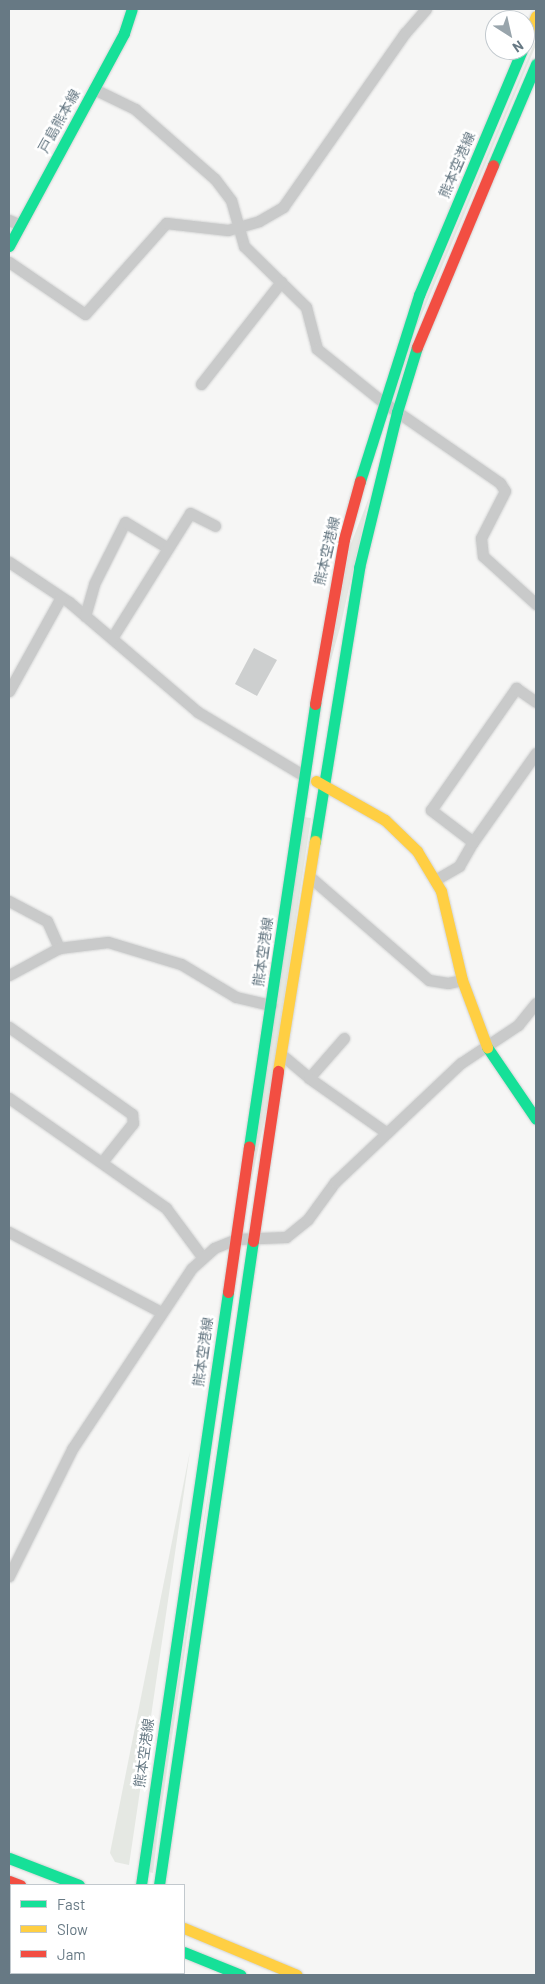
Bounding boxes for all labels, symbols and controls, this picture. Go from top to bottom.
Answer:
north arrow [485,10,535,60]
text: N [510,37,527,57]
street label: 戸島熊本線 [35,86,83,156]
street label: 熊本空港線 [436,130,478,200]
street label: 熊本空港線 [311,515,343,587]
street label: 熊本空港線 [250,916,276,988]
street label: 熊本空港線 [190,1316,216,1388]
street label: 熊本空港線 [131,1717,157,1789]
legend [10,1884,185,1974]
text: Fast [57,1895,85,1913]
text: Slow [57,1920,88,1938]
text: Jam [57,1945,86,1963]

